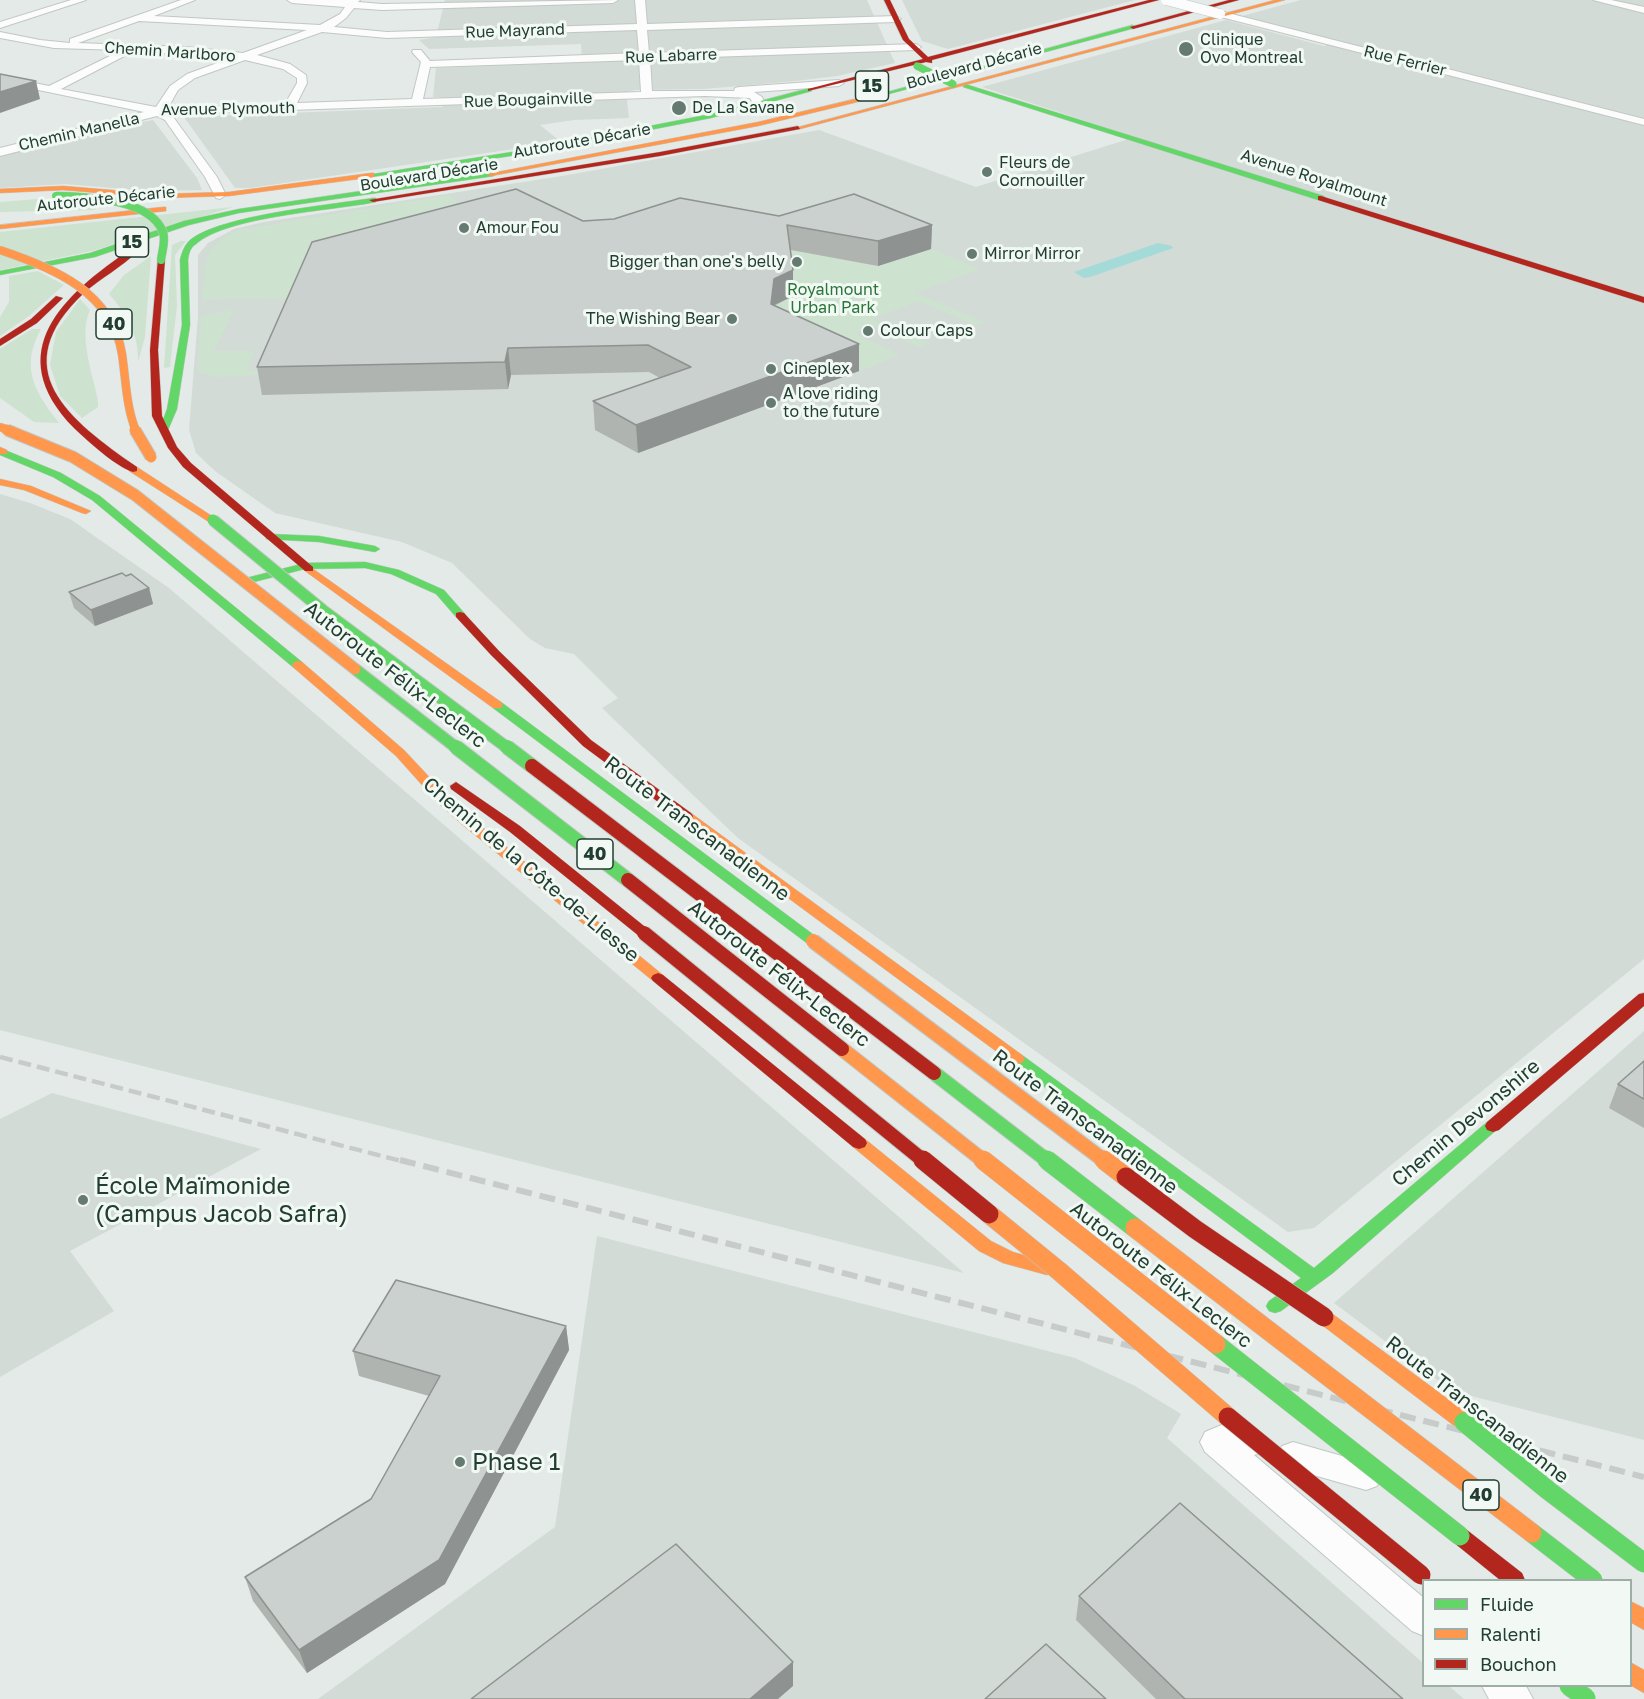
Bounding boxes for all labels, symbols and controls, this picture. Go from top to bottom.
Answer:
street label: Rue Mayrand [465,20,565,42]
place label: Clinique Ovo Montreal [1200,30,1303,68]
street label: Chemin Marlboro [104,38,236,66]
street label: Boulevard Décarie [904,39,1044,93]
marker: Clinique Ovo Montreal [1177,40,1195,58]
street label: Rue Ferrier [1362,41,1448,81]
street label: Rue Labarre [625,45,717,67]
road number: 15 [856,71,888,101]
street label: Rue Bougainville [463,88,593,112]
street label: Avenue Plymouth [161,98,295,120]
place label: De La Savane [692,98,794,118]
marker: De La Savane [670,99,688,117]
street label: Chemin Manella [17,109,141,155]
street label: Autoroute Décarie [512,119,652,163]
street label: Avenue Royalmount [1238,145,1390,211]
place label: Fleurs de Cornouiller [999,153,1085,191]
street label: Boulevard Décarie [359,155,499,195]
marker: Fleurs de Cornouiller [980,165,994,179]
street label: Autoroute Décarie [36,182,176,216]
place label: Amour Fou [476,218,559,238]
marker: Amour Fou [457,221,471,235]
road number: 15 [116,227,148,257]
place label: Mirror Mirror [984,244,1080,264]
marker: Mirror Mirror [965,247,979,261]
place label: Bigger than one's belly [609,252,785,272]
marker: Bigger than one's belly [790,255,804,269]
park label: Royalmount Urban Park [787,280,879,318]
road number: 40 [96,309,132,339]
place label: The Wishing Bear [586,309,720,329]
marker: The Wishing Bear [725,312,739,326]
place label: Colour Caps [880,321,973,341]
marker: Colour Caps [861,324,875,338]
place label: Cineplex [783,359,850,379]
marker: Cineplex [764,362,778,376]
place label: A love riding to the future [783,384,879,422]
marker: A love riding to the future [764,396,778,410]
street label: Autoroute Félix-Leclerc [299,597,491,753]
street label: Route Transcanadienne [600,751,794,907]
street label: Chemin de la Côte-de-Liesse [418,772,644,968]
road number: 40 [577,839,613,869]
street label: Autoroute Félix-Leclerc [683,896,875,1052]
street label: Route Transcanadienne [988,1044,1182,1200]
street label: Chemin Devonshire [1387,1054,1545,1192]
place label: École Maïmonide (Campus Jacob Safra) [95,1172,348,1228]
marker: École Maïmonide (Campus Jacob Safra) [76,1193,90,1207]
street label: Autoroute Félix-Leclerc [1065,1197,1257,1353]
street label: Route Transcanadienne [1381,1331,1573,1489]
place label: Phase 1 [472,1448,560,1476]
marker: Phase 1 [453,1455,467,1469]
road number: 40 [1463,1480,1499,1510]
legend [1422,1579,1632,1687]
text: Fluide [1480,1593,1534,1615]
text: Ralenti [1480,1623,1541,1645]
text: Bouchon [1480,1653,1557,1675]

